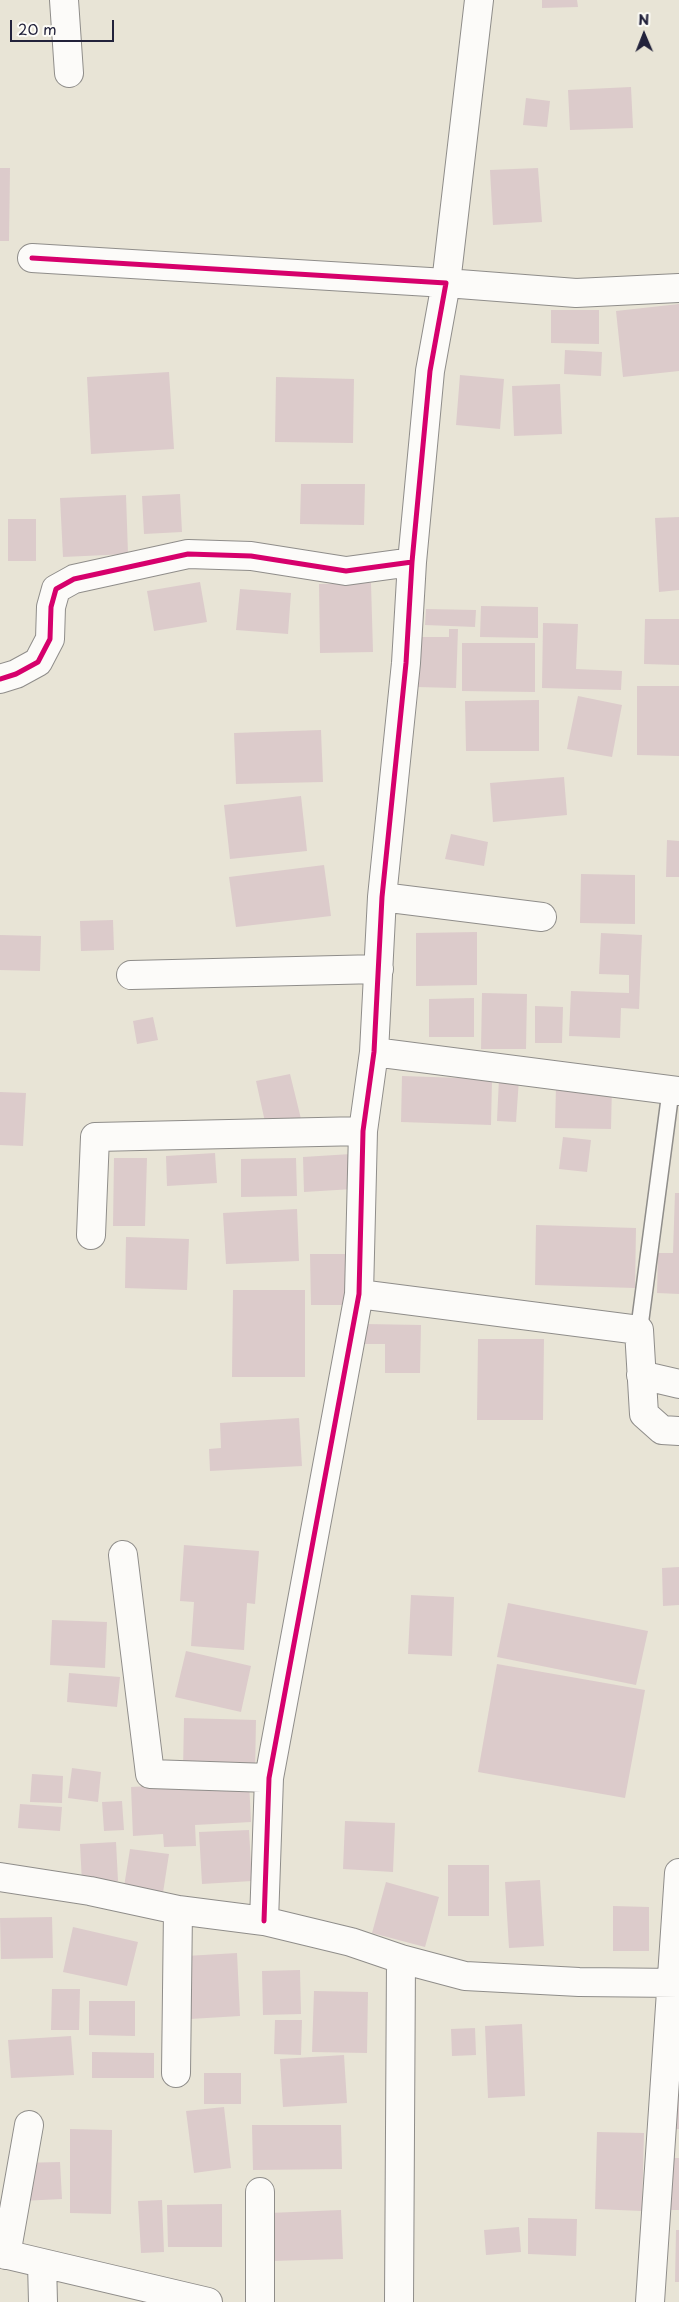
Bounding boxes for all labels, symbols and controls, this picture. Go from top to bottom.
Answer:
text: N [638,9,649,30]
scale bar [12,10,116,42]
north arrow [619,10,669,60]
text: 20 m [18,17,57,40]

